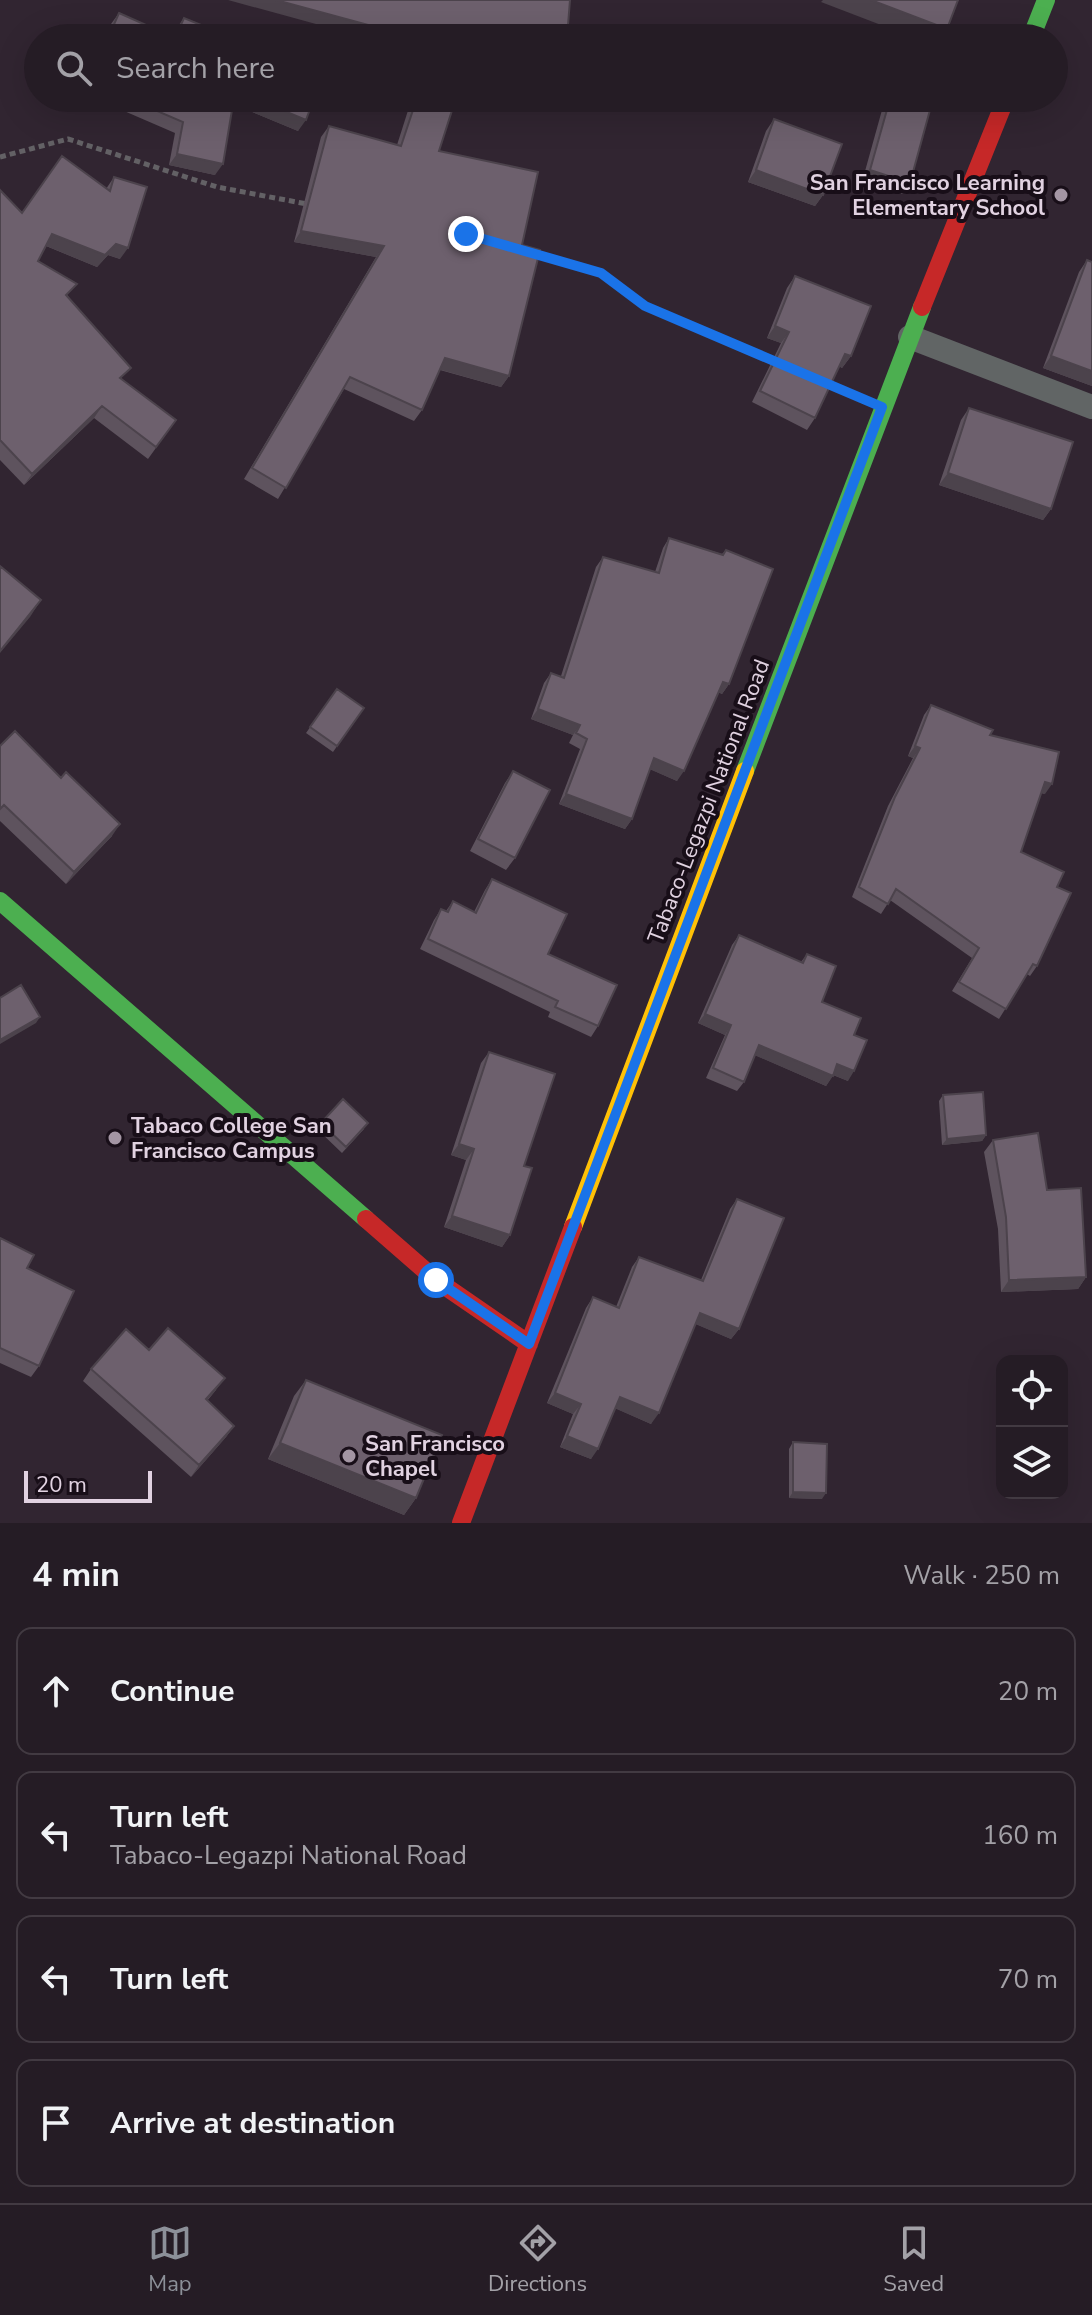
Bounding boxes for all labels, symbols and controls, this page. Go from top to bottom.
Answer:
search box [24,24,1068,112]
icon: search [52,46,96,90]
text: Search here [116,48,275,89]
place label: San Francisco Learning Elementary School [810,168,1045,223]
marker: San Francisco Learning Elementary School [1052,186,1070,204]
route end [448,216,484,252]
street label: Tabaco-Legazpi National Road [641,655,777,948]
place label: Tabaco College San Francisco Campus [131,1111,332,1166]
marker: Tabaco College San Francisco Campus [106,1129,124,1147]
route start [418,1262,454,1298]
map controls [996,1355,1068,1499]
button: locate [996,1355,1068,1427]
button: layers [996,1427,1068,1499]
place label: San Francisco Chapel [365,1429,505,1484]
marker: San Francisco Chapel [340,1447,358,1465]
scale bar [24,1467,152,1503]
text: 20 m [36,1470,87,1500]
text: 4 min [32,1552,120,1598]
text: Walk · 250 m [903,1558,1060,1593]
icon: ahead [34,1669,78,1713]
text: Continue [110,1671,235,1712]
text: 20 m [998,1674,1058,1709]
text: Turn left [110,1797,228,1838]
icon: left [34,1813,78,1857]
text: 160 m [982,1818,1058,1853]
text: Tabaco-Legazpi National Road [110,1838,467,1873]
icon: left [34,1957,78,2001]
text: Turn left [110,1959,228,2000]
text: 70 m [998,1962,1058,1997]
icon: arrive [34,2101,78,2145]
text: Arrive at destination [110,2103,395,2144]
tab: Map [148,2221,192,2299]
tab: Directions [488,2221,587,2299]
tab: Saved [883,2221,944,2299]

